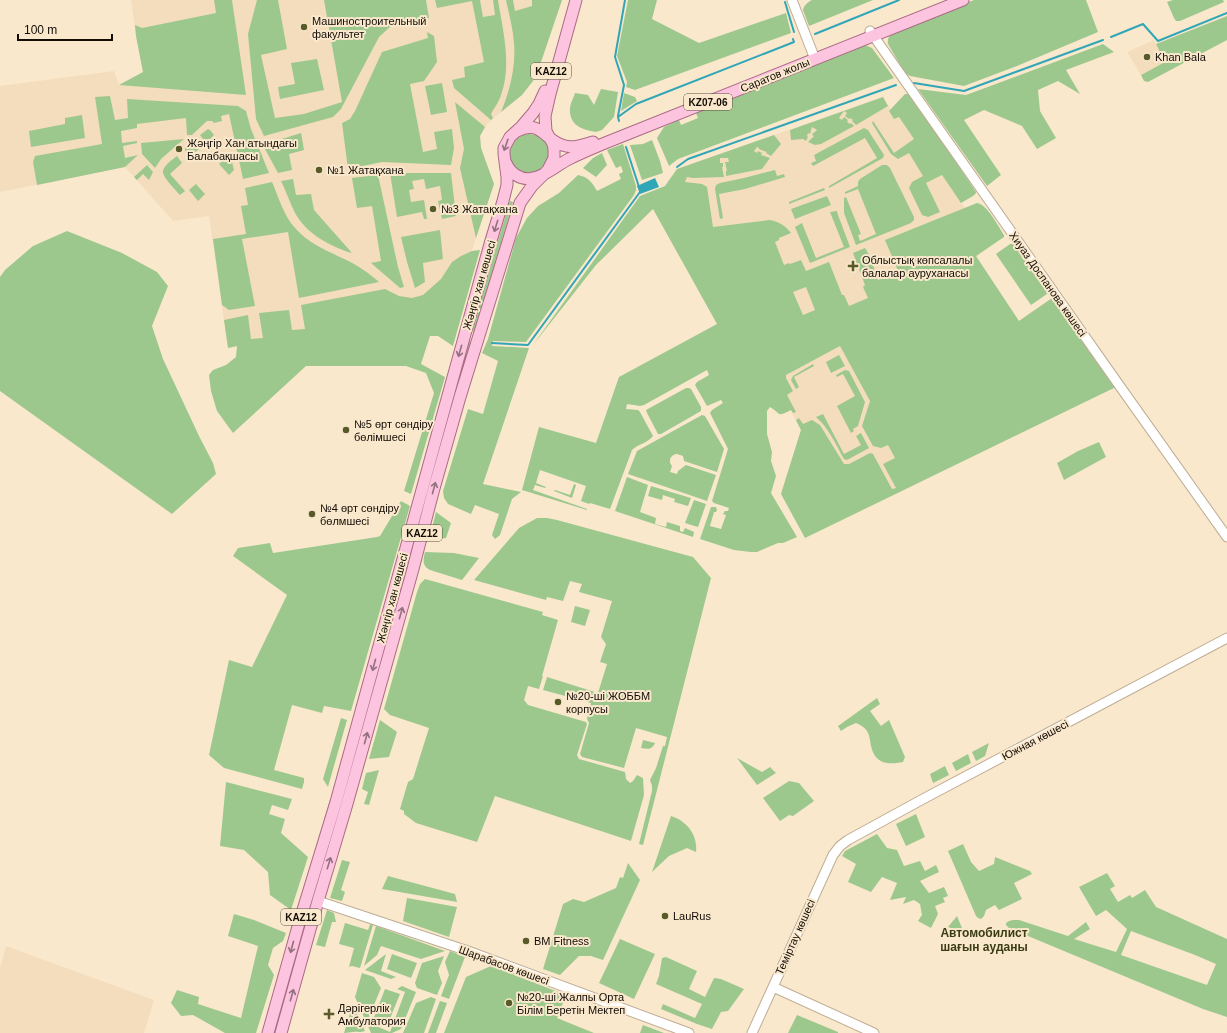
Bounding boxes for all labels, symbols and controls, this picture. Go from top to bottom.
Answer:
place label: Машиностроительный факультет [312,15,426,40]
scale bar [18,16,112,42]
marker: Машиностроительный факультет [299,22,309,32]
text: 100 m [24,23,57,37]
place label: Khan Bala [1155,51,1207,63]
marker: Khan Bala [1142,52,1152,62]
street label: Саратов жолы [739,56,811,94]
road number: KAZ12 [531,63,571,79]
road number: KZ07-06 [684,94,732,110]
place label: Жәңгір Хан атындағы Балабақшасы [187,137,297,162]
one-way arrow [502,139,509,152]
marker: Жәңгір Хан атындағы Балабақшасы [174,144,184,154]
place label: №1 Жатақхана [327,164,405,176]
marker: №1 Жатақхана [314,165,324,175]
place label: №3 Жатақхана [441,203,519,215]
marker: №3 Жатақхана [428,204,438,214]
one-way arrow [492,219,499,232]
street label: Хиуаз Доспанова көшесі [1007,229,1089,339]
street label: Жәңгір хан көшесі [460,239,498,331]
place label: Облыстық көпсалалы балалар ауруханасы [862,254,972,279]
marker: Облыстық көпсалалы балалар ауруханасы [847,260,859,272]
one-way arrow [456,344,463,357]
place label: №5 өрт сөндіру бөлімшесі [354,418,434,443]
marker: №5 өрт сөндіру бөлімшесі [341,425,351,435]
one-way arrow [431,481,438,494]
place label: №4 өрт сөндіру бөлмшесі [320,502,400,527]
marker: №4 өрт сөндіру бөлмшесі [307,509,317,519]
road number: KAZ12 [402,525,442,541]
street label: Жәңгір хан көшесі [374,552,410,644]
one-way arrow [398,607,405,620]
one-way arrow [369,658,377,671]
place label: №20-ші ЖОББМ корпусы [566,690,650,715]
marker: №20-ші ЖОББМ корпусы [553,697,563,707]
street label: Южная көшесі [1000,717,1070,763]
one-way arrow [362,732,370,745]
one-way arrow [326,857,333,870]
street label: Теміртау көшесі [773,897,817,977]
road number: KAZ12 [281,909,321,925]
place label: LauRus [673,910,711,922]
marker: LauRus [660,911,670,921]
district label: Автомобилист шағын ауданы [940,926,1028,954]
place label: BM Fitness [534,935,590,947]
marker: BM Fitness [521,936,531,946]
one-way arrow [288,940,296,953]
street label: Шарабасов көшесі [457,943,551,987]
one-way arrow [289,989,296,1002]
place label: №20-ші Жалпы Орта Білім Беретін Мектеп [517,991,625,1016]
marker: №20-ші Жалпы Орта Білім Беретін Мектеп [504,998,514,1008]
place label: Дәрігерлік Амбулатория [338,1002,406,1027]
marker: Дәрігерлік Амбулатория [323,1008,335,1020]

